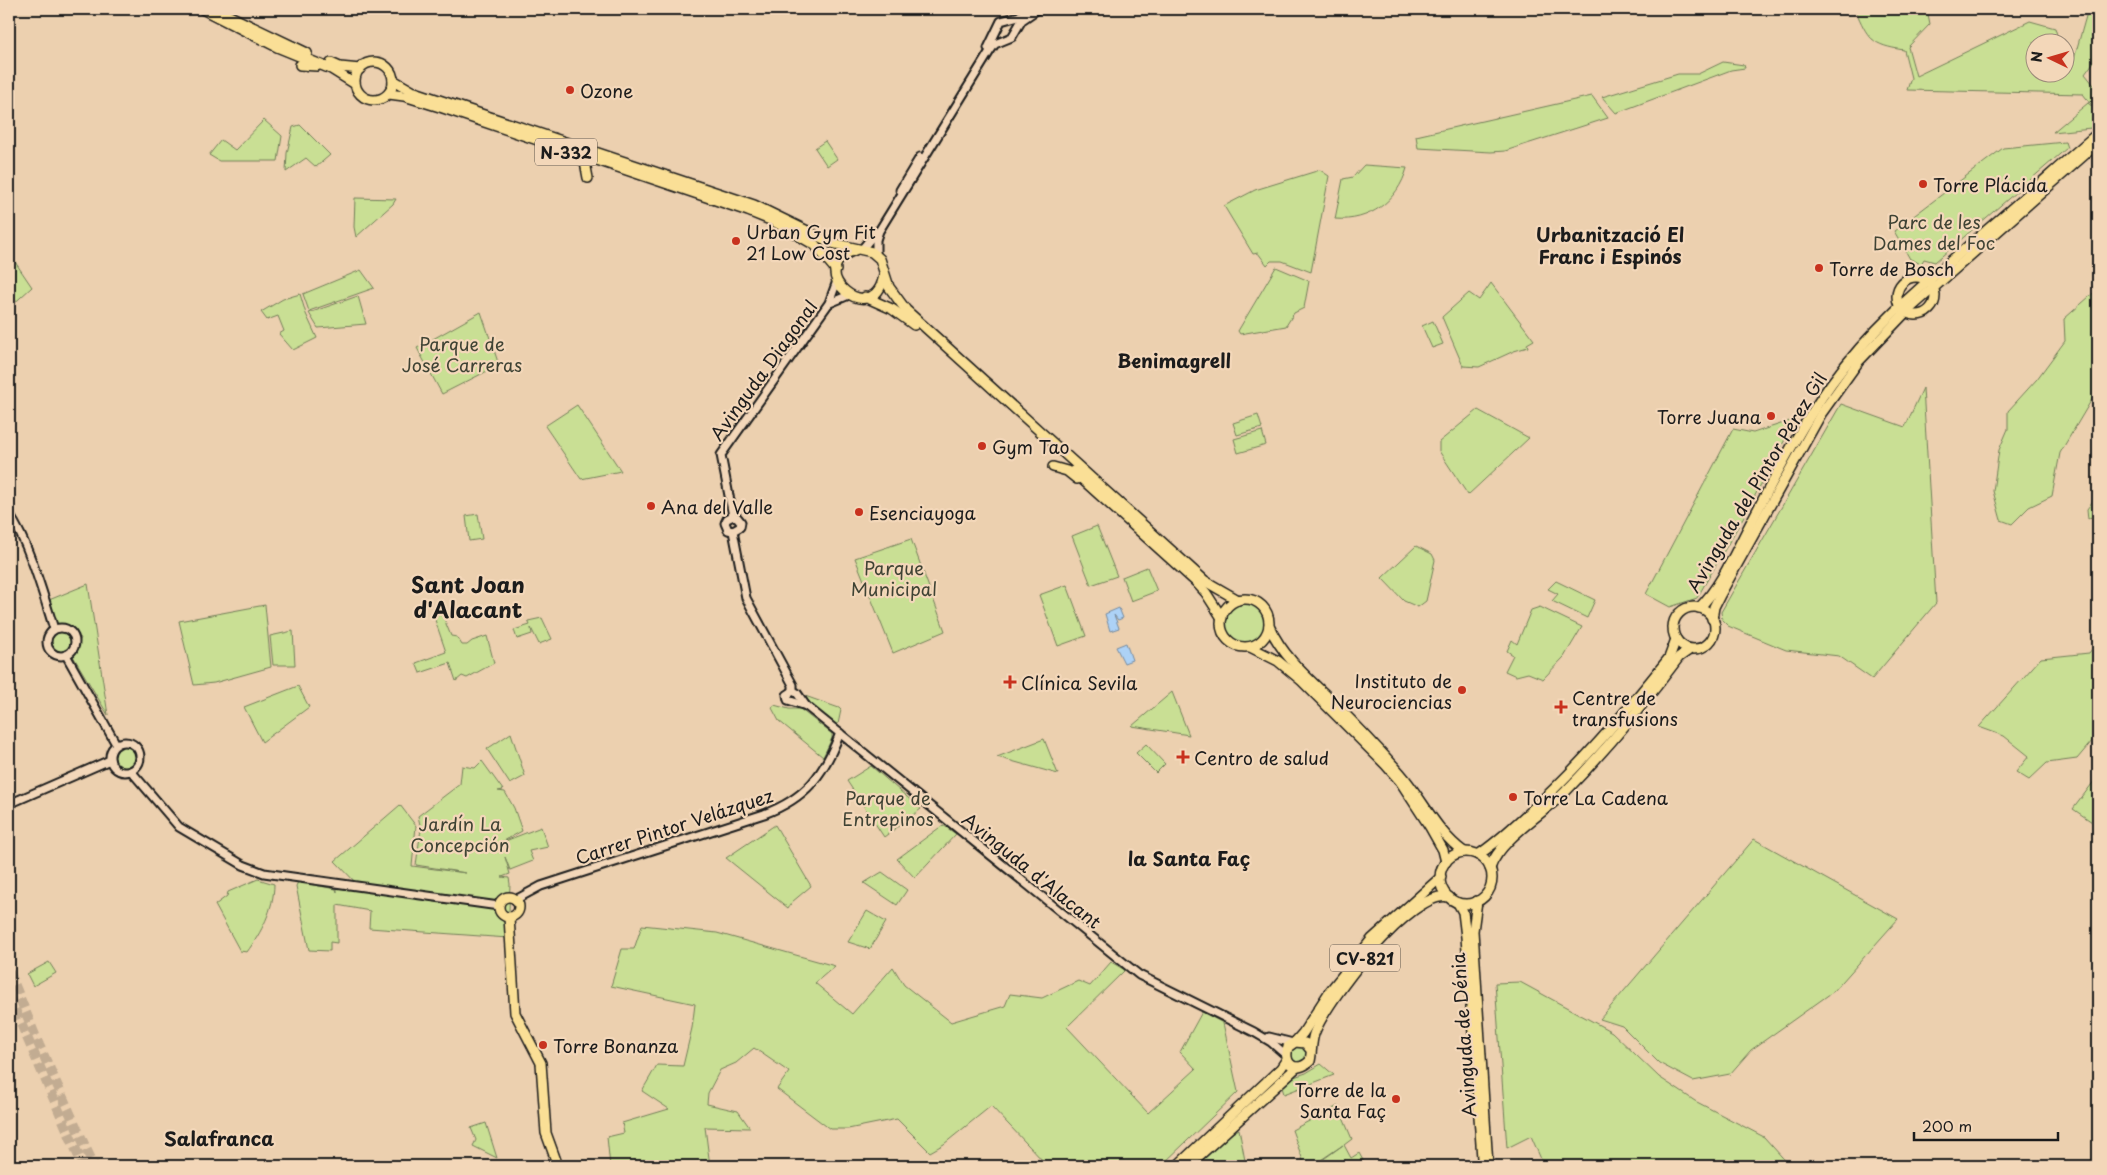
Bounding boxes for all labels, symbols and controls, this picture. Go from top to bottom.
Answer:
north arrow [2024,32,2074,82]
text: N [2026,50,2047,63]
place label: Ozone [580,77,633,104]
marker: Ozone [564,84,576,96]
road number: N-332 [535,138,597,166]
place label: Torre Plácida [1933,171,2048,198]
marker: Torre Plácida [1917,178,1929,190]
park label: Parc de les Dames del Foc [1873,208,1995,256]
place label: Urban Gym Fit 21 Low Cost [746,218,876,266]
district label: Urbanització El Franc i Espinós [1536,220,1684,270]
marker: Urban Gym Fit 21 Low Cost [730,235,742,247]
place label: Torre de Bosch [1829,255,1954,282]
marker: Torre de Bosch [1813,262,1825,274]
street label: Avinguda Diagonal [703,294,823,446]
park label: Parque de José Carreras [402,330,522,378]
district label: Benimagrell [1117,346,1231,374]
street label: Avinguda del Pintor Pérez Gil [1679,367,1833,597]
place label: Torre Juana [1657,403,1762,430]
marker: Torre Juana [1765,410,1777,422]
place label: Gym Tao [992,433,1070,460]
marker: Gym Tao [976,440,988,452]
place label: Ana del Valle [661,493,773,520]
place label: Esenciayoga [869,499,976,526]
marker: Ana del Valle [645,500,657,512]
marker: Esenciayoga [853,506,865,518]
park label: Parque Municipal [851,554,937,602]
district label: Sant Joan d'Alacant [411,567,525,625]
place label: Instituto de Neurociencias [1331,667,1452,715]
place label: Clínica Sevila [1021,669,1138,696]
marker: Clínica Sevila [1003,675,1017,689]
marker: Instituto de Neurociencias [1456,684,1468,696]
place label: Centre de transfusions [1572,684,1678,732]
marker: Centre de transfusions [1554,700,1568,714]
place label: Centro de salud [1194,744,1329,771]
marker: Centro de salud [1176,750,1190,764]
street label: Carrer Pintor Velázquez [572,781,777,871]
park label: Parque de Entrepinos [842,784,934,832]
place label: Torre La Cadena [1523,784,1669,811]
marker: Torre La Cadena [1507,791,1519,803]
street label: Avinguda d'Alacant [957,805,1107,935]
park label: Jardín La Concepción [410,810,510,858]
district label: la Santa Faç [1128,844,1250,872]
road number: CV-821 [1330,944,1400,971]
street label: Avinguda de Dénia [1444,952,1482,1118]
place label: Torre Bonanza [553,1032,679,1059]
marker: Torre Bonanza [537,1039,549,1051]
place label: Torre de la Santa Faç [1294,1076,1387,1124]
marker: Torre de la Santa Faç [1390,1093,1402,1105]
scale bar [1914,1110,2058,1142]
text: 200 m [1922,1114,1972,1137]
district label: Salafranca [164,1124,274,1152]

